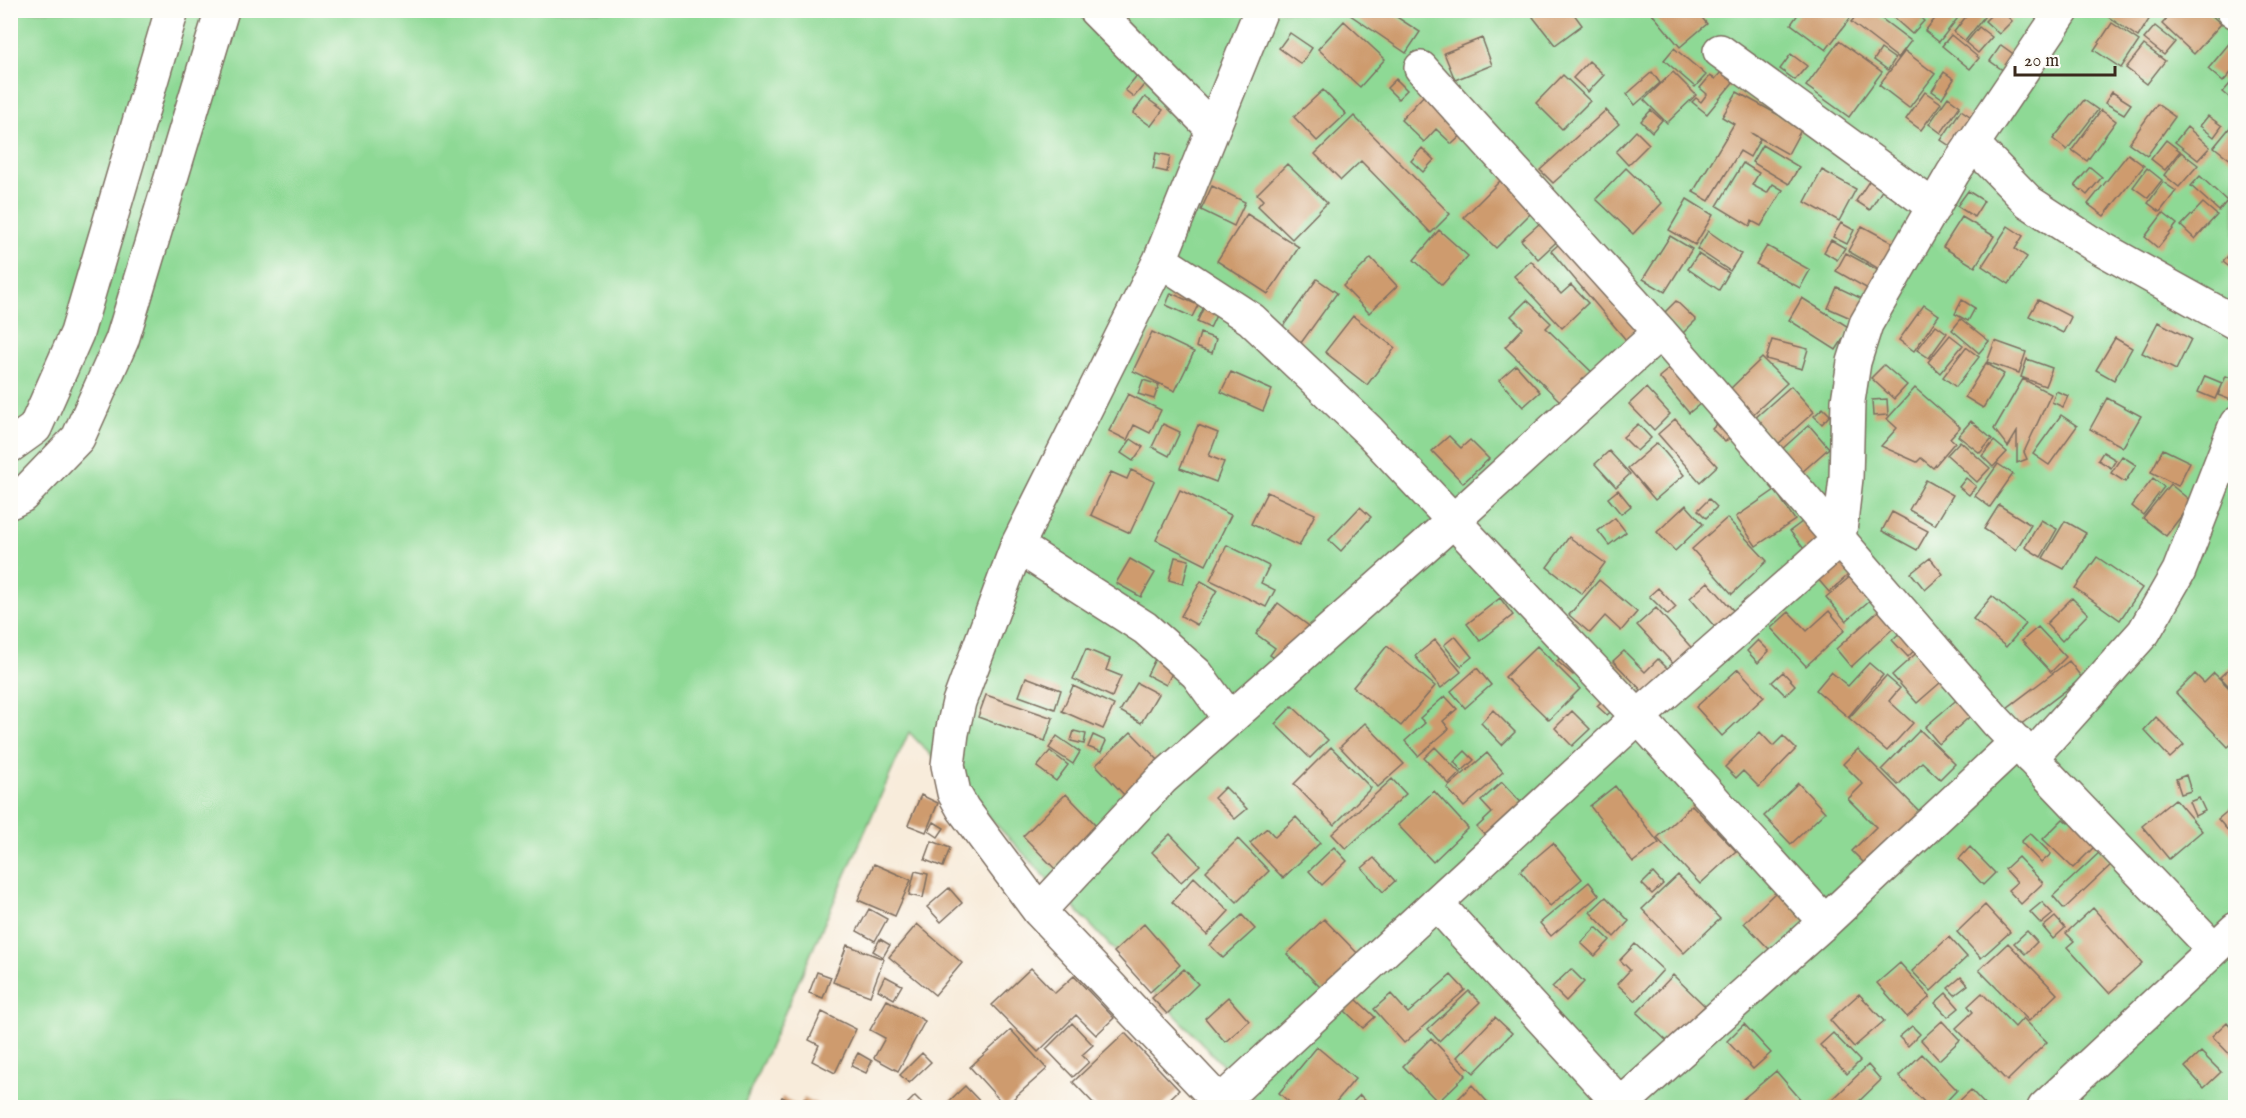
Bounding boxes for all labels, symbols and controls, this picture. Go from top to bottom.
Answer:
scale bar [2015,39,2116,77]
text: 20 m [2024,50,2059,73]

